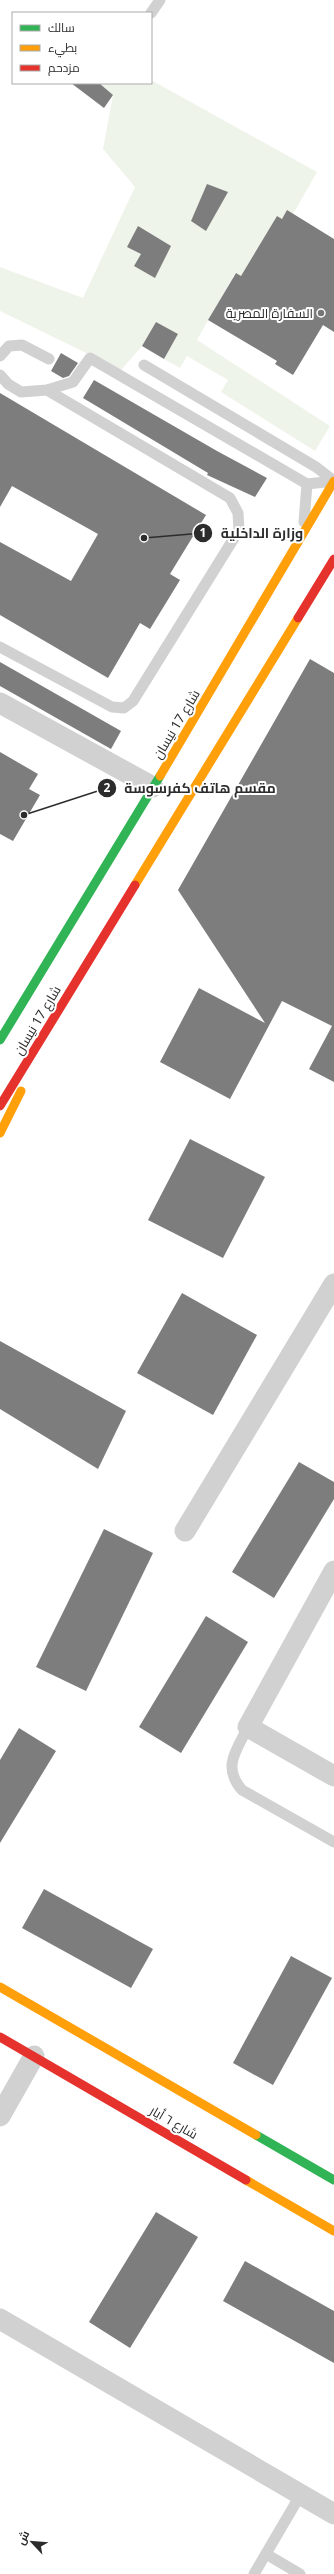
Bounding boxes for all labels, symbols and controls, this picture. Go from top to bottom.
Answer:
legend [12,12,152,84]
text: سالك [48,19,75,36]
text: بطيء [48,39,77,58]
text: مزدحم [48,59,80,76]
place label: السفارة المصرية [226,304,313,322]
marker: السفارة المصرية [316,308,326,318]
callout: وزارة الداخلية [193,520,312,546]
text: وزارة الداخلية [221,523,303,542]
text: 1 [200,524,206,541]
street label: شارع 17 نيسان [148,686,204,762]
callout: مقسم هاتف كفرسوسة [97,775,284,801]
text: مقسم هاتف كفرسوسة [124,778,276,798]
text: 2 [104,779,111,796]
street label: شارع 17 نيسان [9,982,65,1058]
street label: شارع ٦ أيار [146,2101,201,2143]
north arrow [12,2522,52,2562]
text: ش [13,2528,32,2547]

